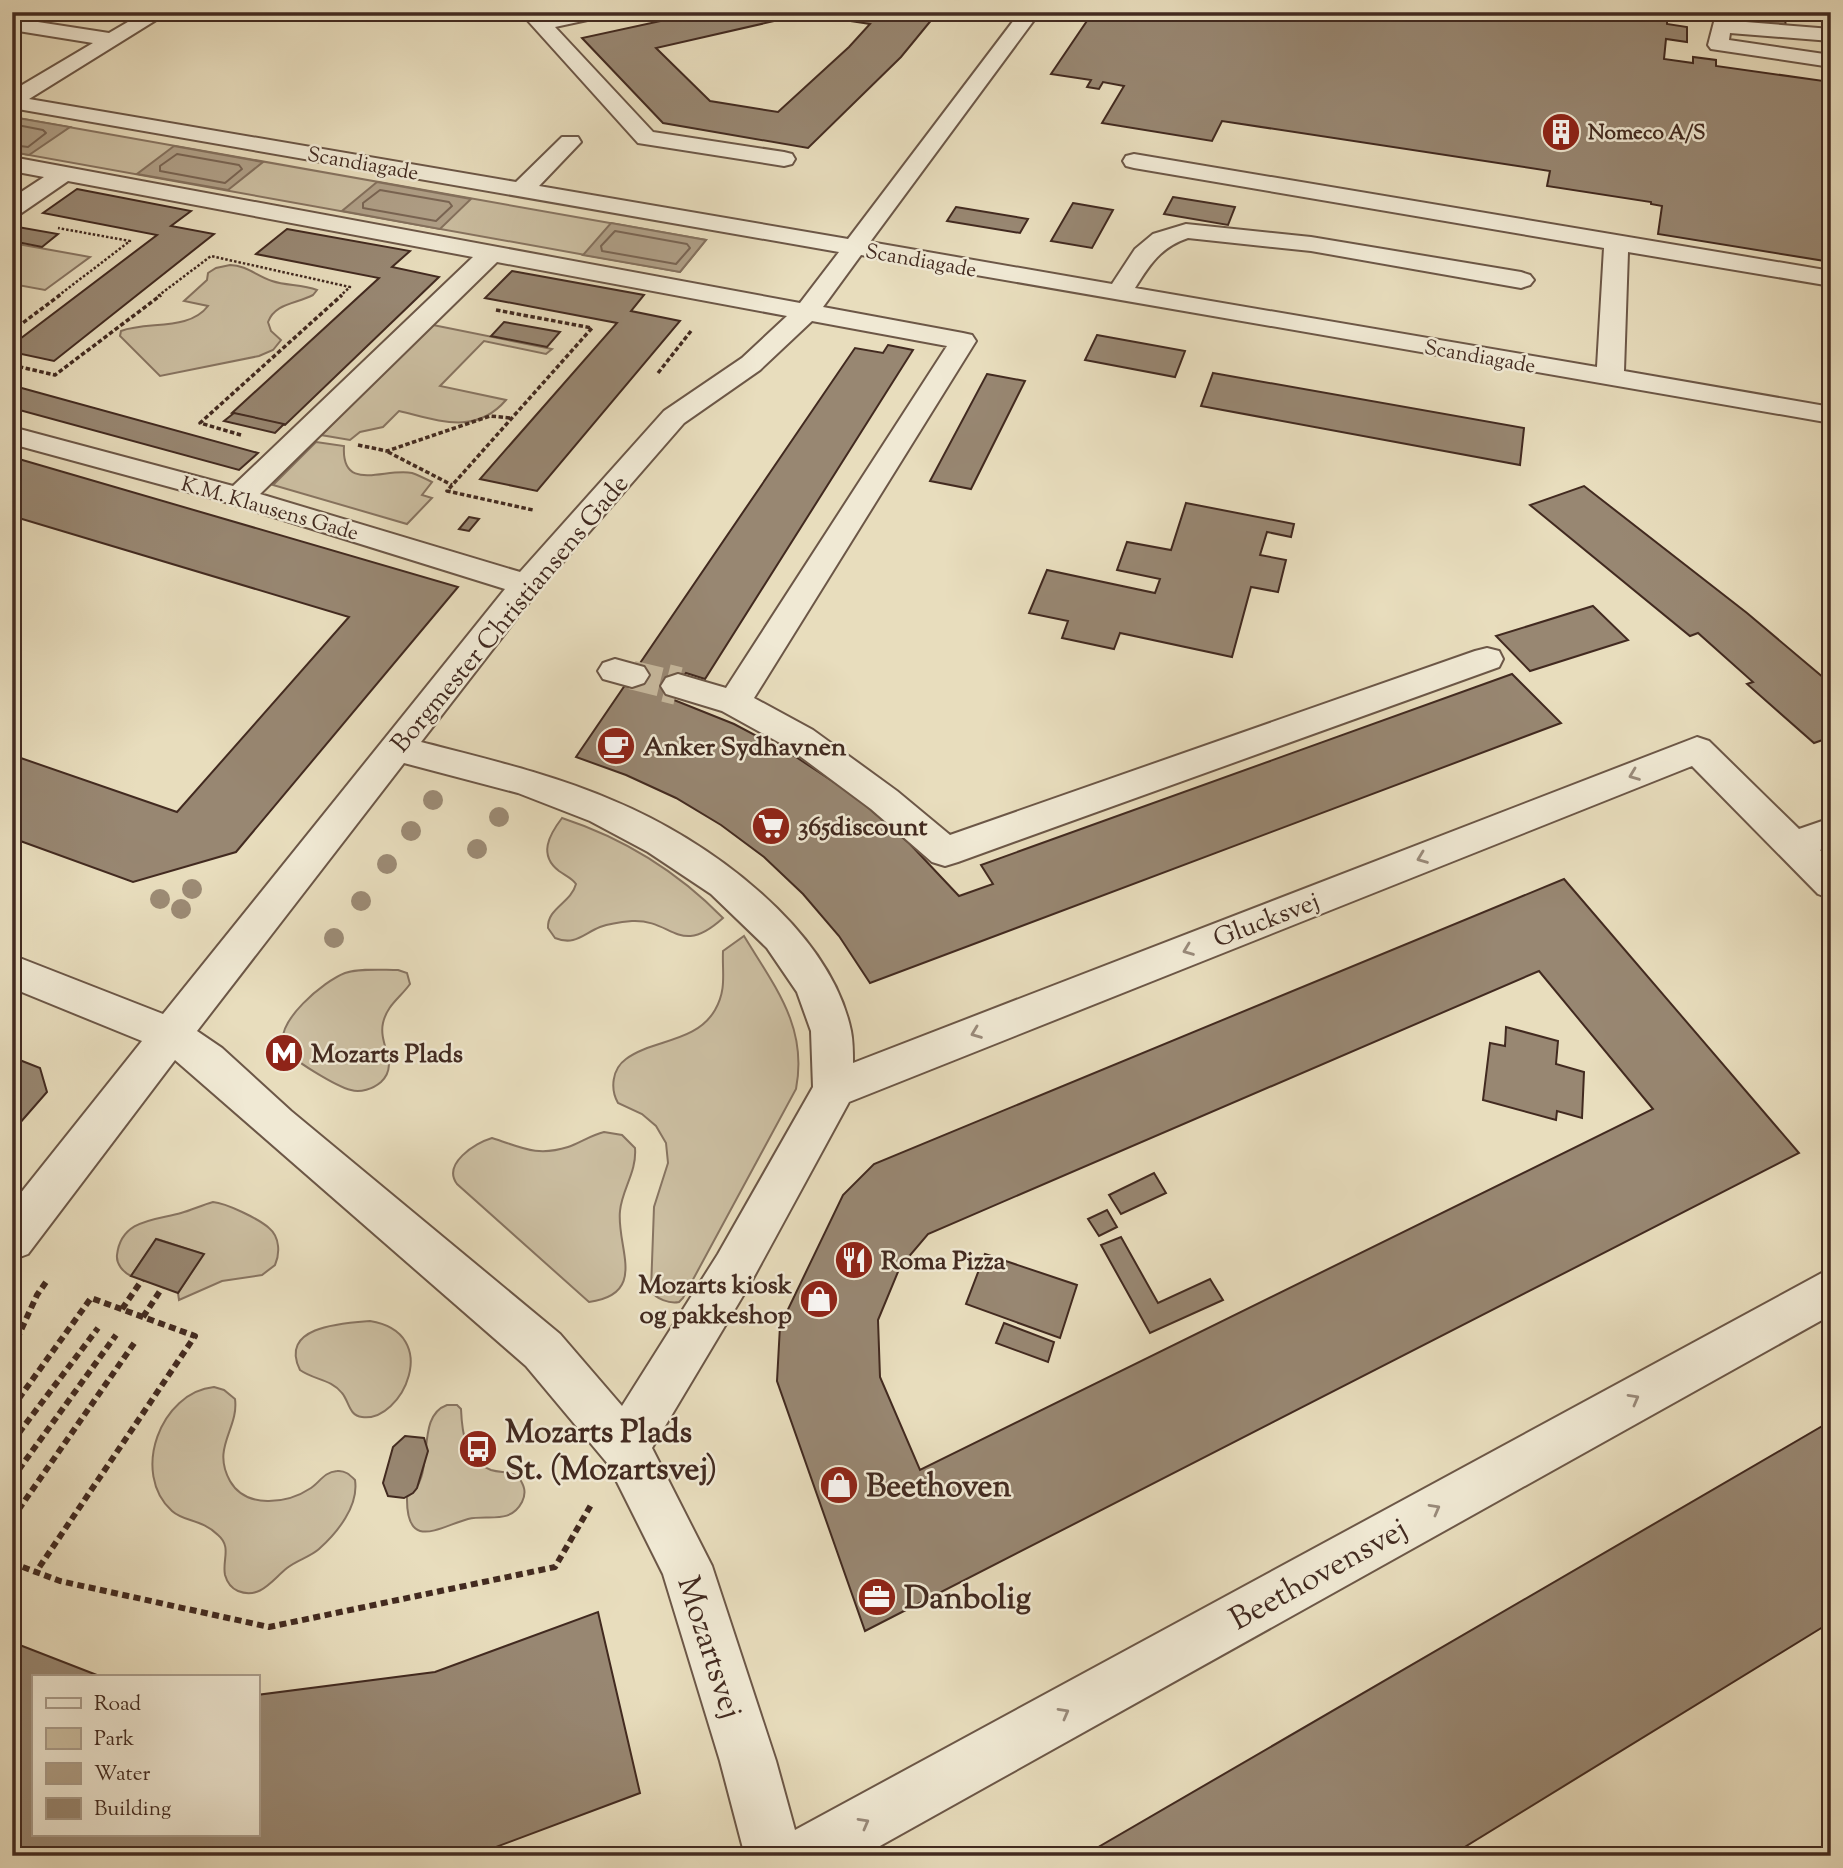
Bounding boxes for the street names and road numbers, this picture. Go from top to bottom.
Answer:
street label: Scandiagade [305,140,420,189]
street label: Scandiagade [863,237,978,286]
street label: Scandiagade [1422,333,1537,382]
street label: Borgmester Christiansens Gade [383,468,638,762]
street label: K.M. Klausens Gade [177,470,362,550]
street label: Glucksvej [1208,884,1325,959]
street label: Beethovensvej [1222,1508,1417,1644]
street label: Mozartsvej [663,1571,753,1725]

